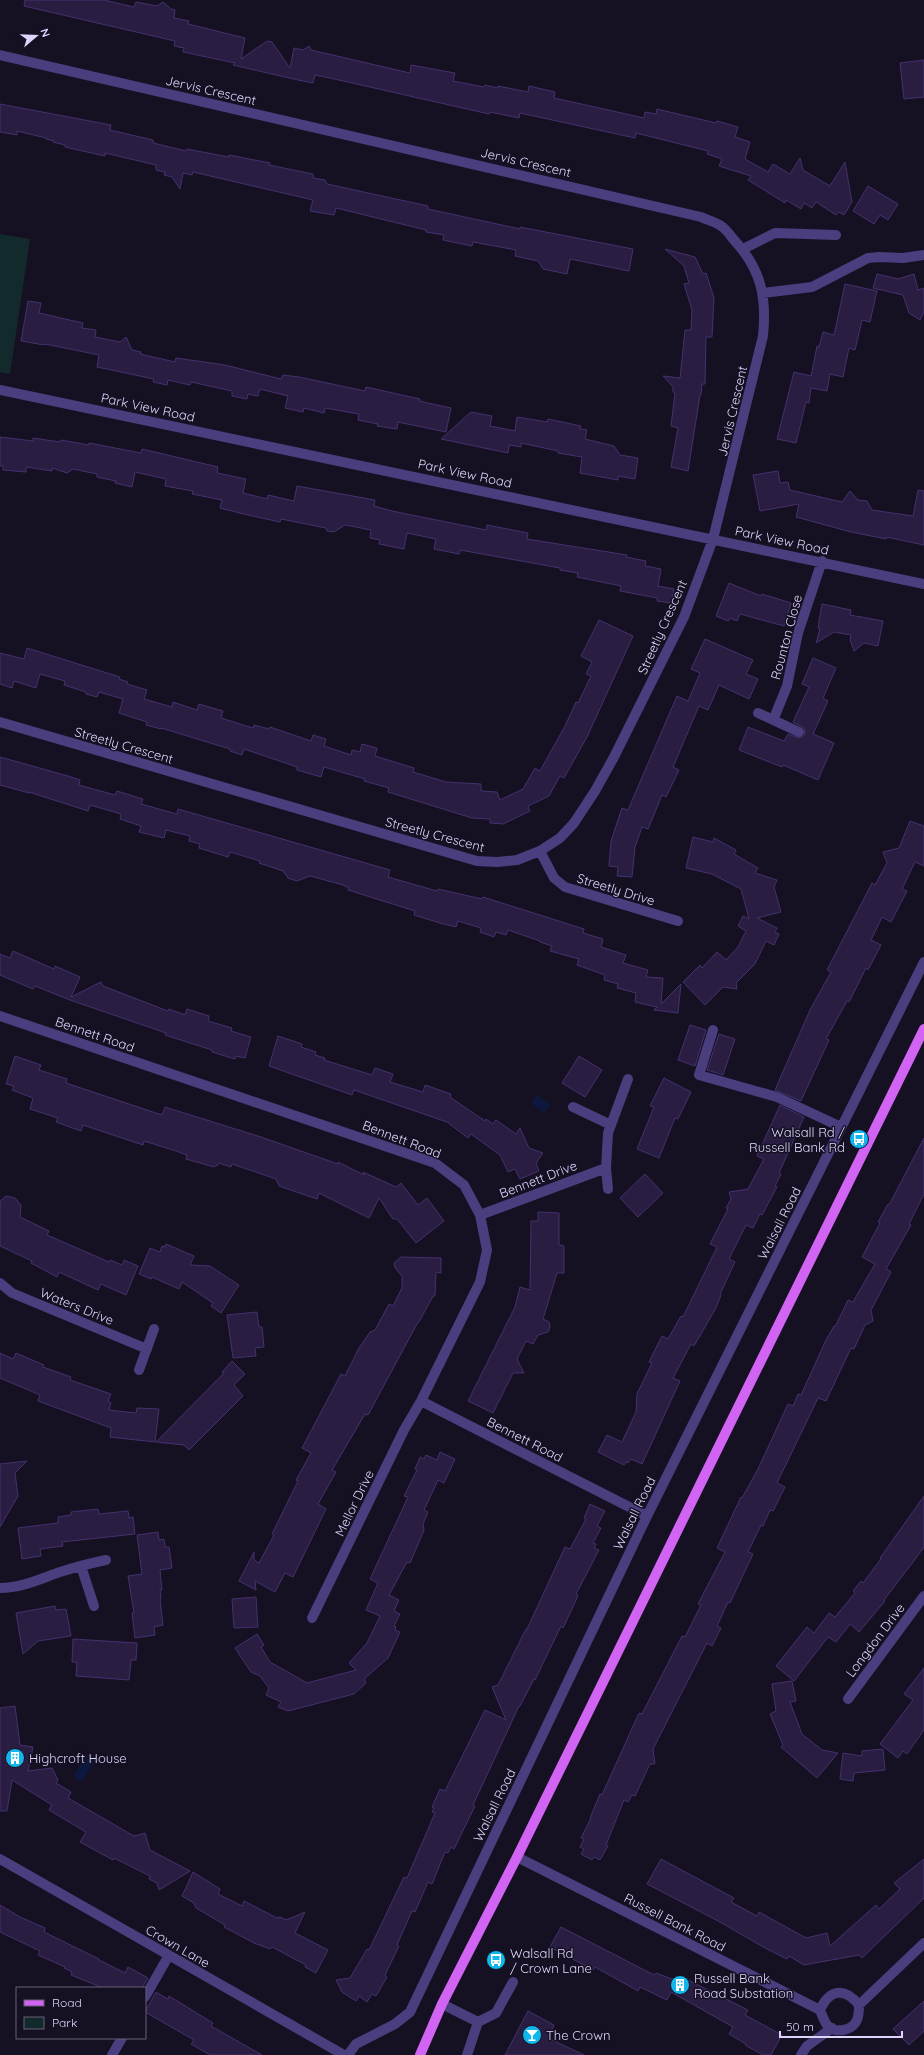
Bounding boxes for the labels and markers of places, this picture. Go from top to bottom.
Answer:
place label: Walsall Rd / Russell Bank Rd [749,1124,845,1155]
bus stop icon: Walsall Rd / Russell Bank Rd [848,1128,870,1150]
building icon: Highcroft House [4,1747,26,1769]
place label: Highcroft House [29,1750,127,1766]
place label: Walsall Rd / Crown Lane [510,1945,592,1976]
bus stop icon: Walsall Rd / Crown Lane [485,1949,507,1971]
place label: Russell Bank Road Substation [694,1970,793,2001]
building icon: Russell Bank Road Substation [669,1974,691,1996]
bar icon: The Crown [521,2024,543,2046]
place label: The Crown [546,2027,610,2043]

